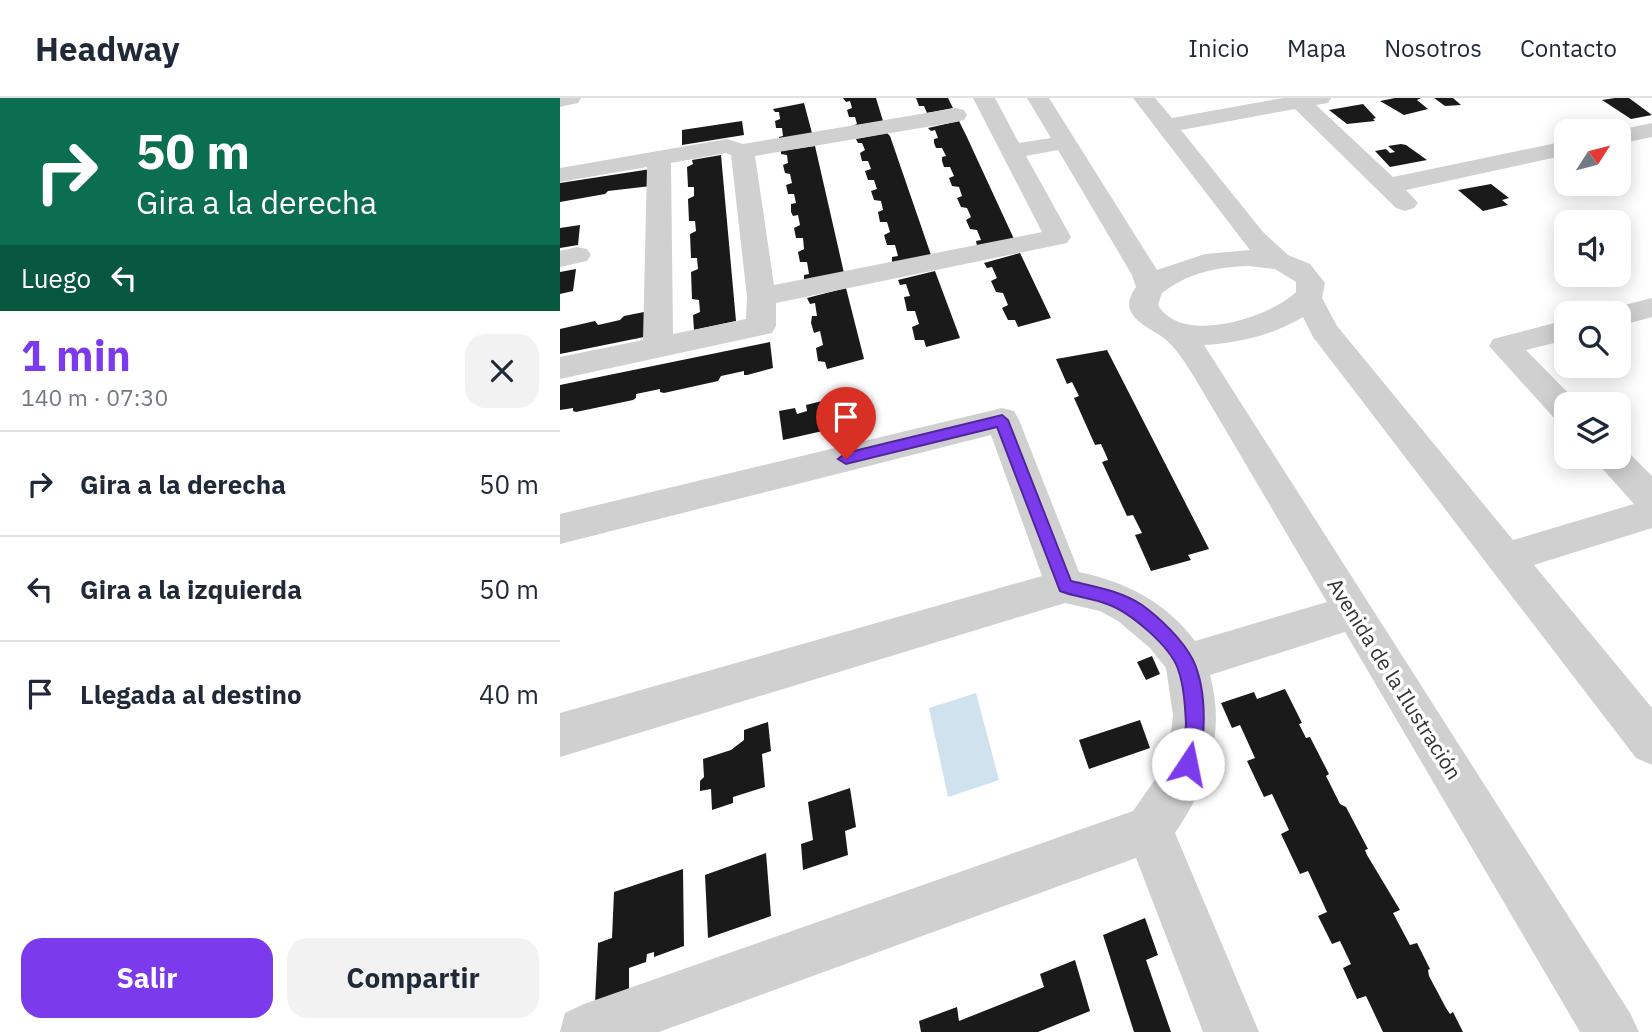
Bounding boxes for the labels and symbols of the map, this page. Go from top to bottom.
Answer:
north arrow [1554,119,1631,196]
pin [816,387,876,459]
street label: Avenida de la Ilustración [1321,572,1468,785]
position arrow [1151,727,1225,801]

